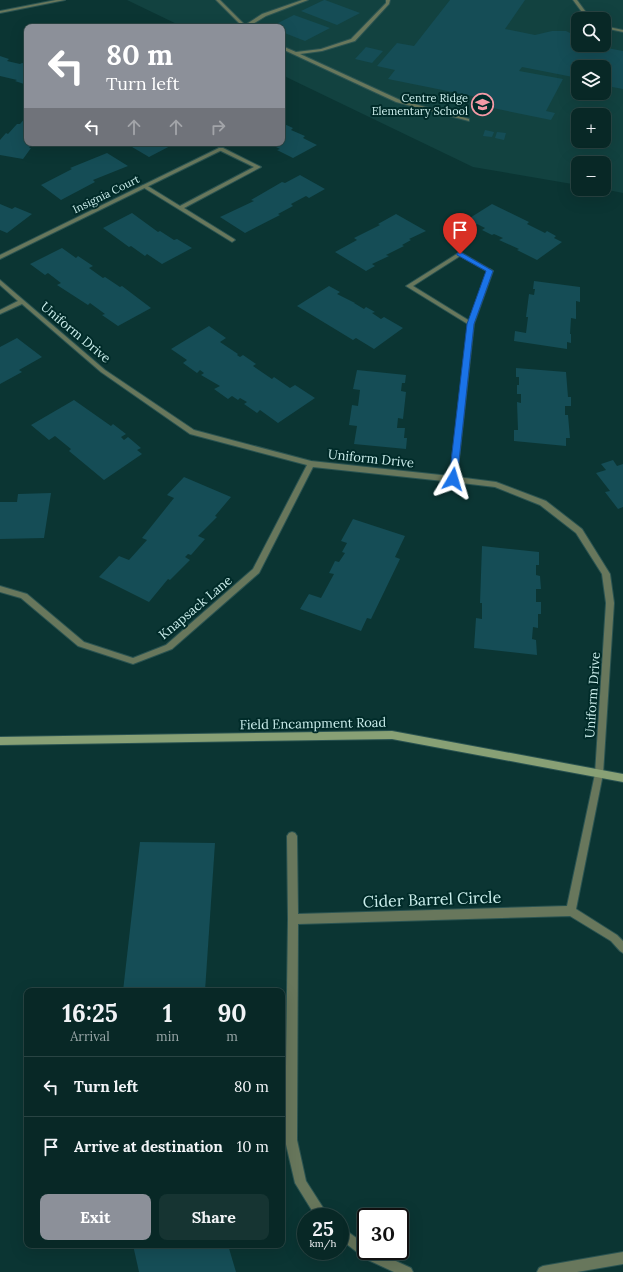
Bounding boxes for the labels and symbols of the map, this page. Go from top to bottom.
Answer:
place label: Centre Ridge Elementary School [372,91,468,118]
school or university icon: Centre Ridge Elementary School [470,91,496,117]
street label: Insignia Court [70,171,142,216]
pin [443,213,477,254]
street label: Uniform Drive [37,298,114,367]
street label: Uniform Drive [327,446,415,471]
position arrow [432,458,474,500]
street label: Knapsack Lane [155,572,236,643]
street label: Uniform Drive [581,651,604,739]
street label: Field Encampment Road [240,714,387,733]
street label: Cider Barrel Circle [363,887,502,911]
speed limit sign: 30 [357,1208,409,1260]

